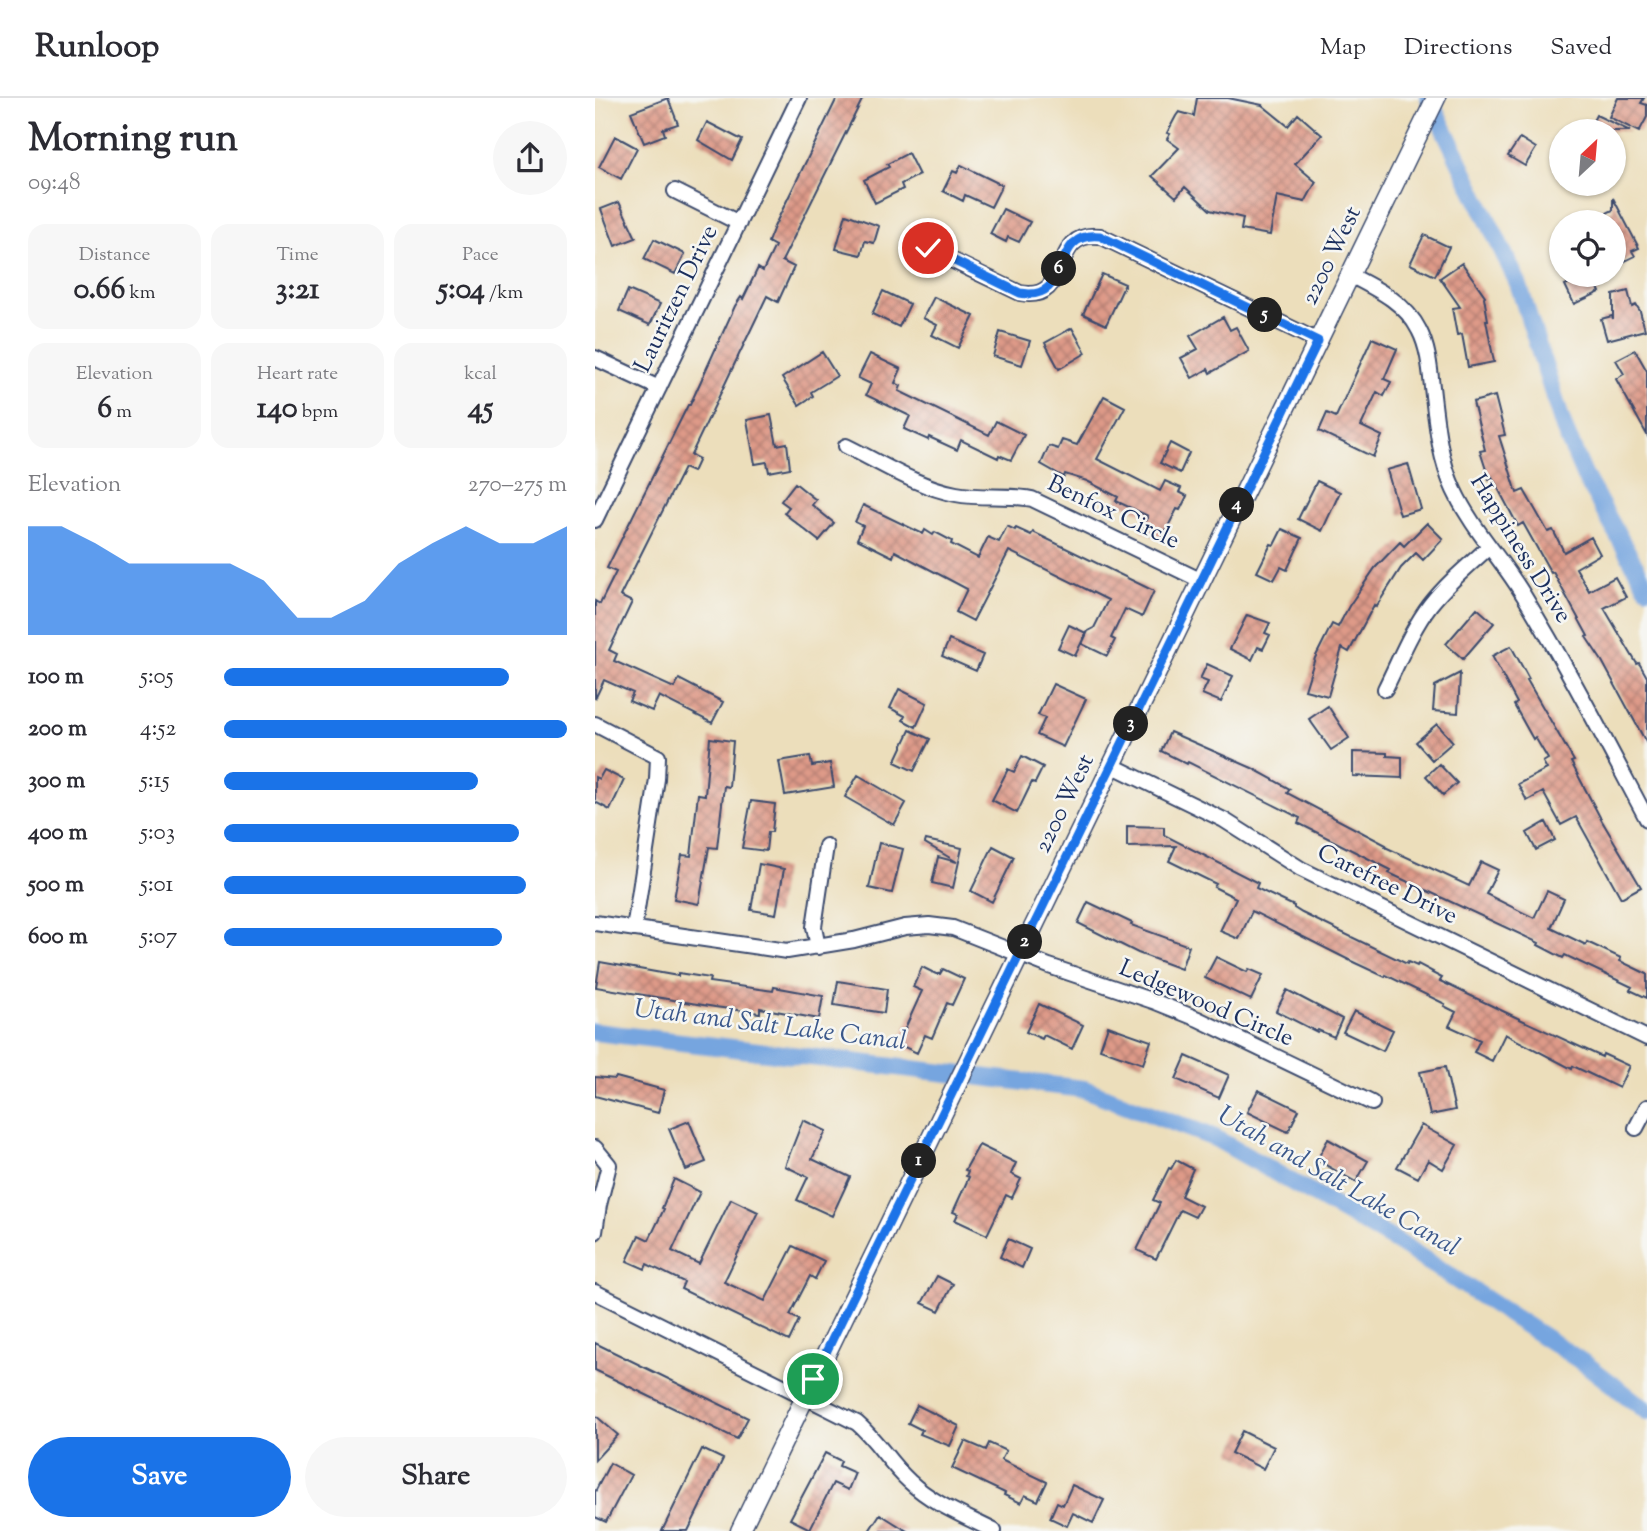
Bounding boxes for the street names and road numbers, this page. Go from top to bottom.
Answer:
street label: 2200 West [1293,201,1371,311]
street label: Lauritzen Drive [627,220,727,378]
street label: Benfox Circle [1041,467,1185,559]
street label: Happiness Drive [1461,468,1579,630]
street label: 2200 West [1026,749,1104,859]
street label: Carefree Drive [1311,836,1463,934]
street label: Ledgewood Circle [1113,952,1299,1056]

